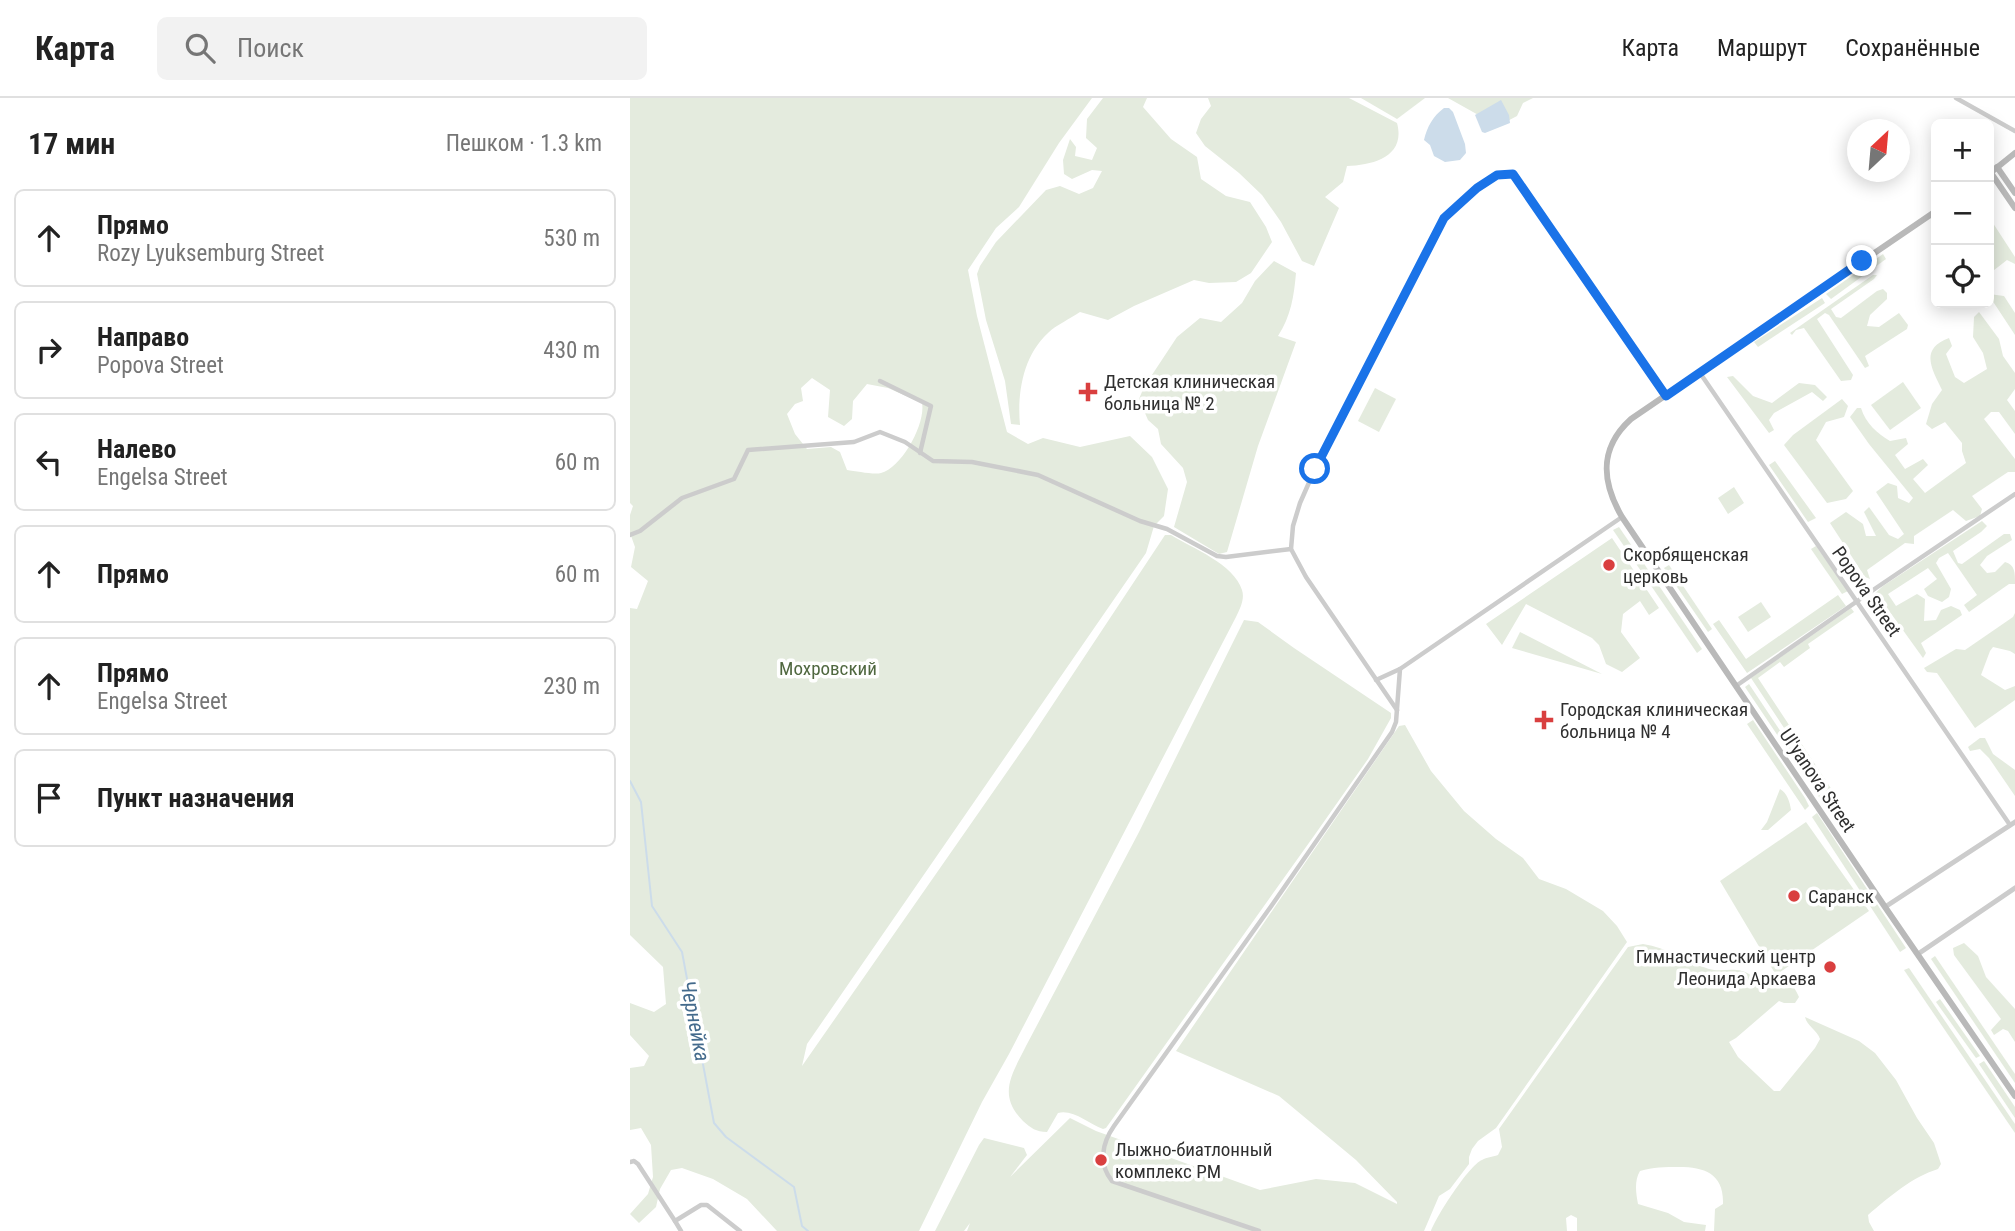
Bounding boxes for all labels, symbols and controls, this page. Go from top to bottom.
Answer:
search box [157,17,647,80]
text: Карта [35,29,115,68]
icon: search [181,29,219,67]
text: Поиск [237,33,304,63]
text: Карта [1622,34,1679,62]
text: Маршрут [1717,34,1807,62]
text: Сохранённые [1845,34,1980,62]
north arrow [1847,119,1910,182]
map controls [1931,119,1994,308]
button: + [1931,119,1994,182]
text: 17 мин [28,126,115,161]
text: Пешком · 1.3 km [446,130,602,157]
button: − [1931,182,1994,245]
text: Прямо [97,210,169,240]
icon: ahead [30,219,68,257]
text: 530 m [543,225,600,252]
text: Rozy Lyuksemburg Street [97,240,324,267]
route end [1846,245,1877,276]
button: locate [1931,245,1994,308]
text: Направо [97,322,189,352]
icon: right [30,331,68,369]
text: 430 m [543,337,600,364]
text: Popova Street [97,352,224,379]
place label: Детская клиническая больница № 2 [1104,370,1275,415]
marker: Детская клиническая больница № 2 [1078,382,1098,402]
text: Налево [97,434,177,464]
icon: left [30,443,68,481]
text: 60 m [555,449,600,476]
route start [1299,453,1330,484]
text: Engelsa Street [97,464,228,491]
street label: Popova Street [1827,542,1906,641]
place label: Скорбященская церковь [1623,543,1749,588]
icon: ahead [30,555,68,593]
marker: Скорбященская церковь [1601,557,1617,573]
text: Прямо [97,559,169,589]
text: 60 m [555,561,600,588]
park label: Мохровский [779,657,877,680]
text: Прямо [97,658,169,688]
icon: ahead [30,667,68,705]
text: 230 m [543,673,600,700]
text: Engelsa Street [97,688,228,715]
place label: Городская клиническая больница № 4 [1560,698,1748,743]
marker: Городская клиническая больница № 4 [1534,710,1554,730]
street label: Ul'yanova Street [1775,724,1861,836]
icon: arrive [30,779,68,817]
text: Пункт назначения [97,783,295,813]
place label: Саранск [1808,885,1874,908]
marker: Саранск [1786,888,1802,904]
place label: Гимнастический центр Леонида Аркаева [1636,945,1816,990]
marker: Гимнастический центр Леонида Аркаева [1822,959,1838,975]
water label: Чернейка [675,979,715,1063]
place label: Лыжно-биатлонный комплекс РМ [1115,1138,1272,1183]
marker: Лыжно-биатлонный комплекс РМ [1093,1152,1109,1168]

